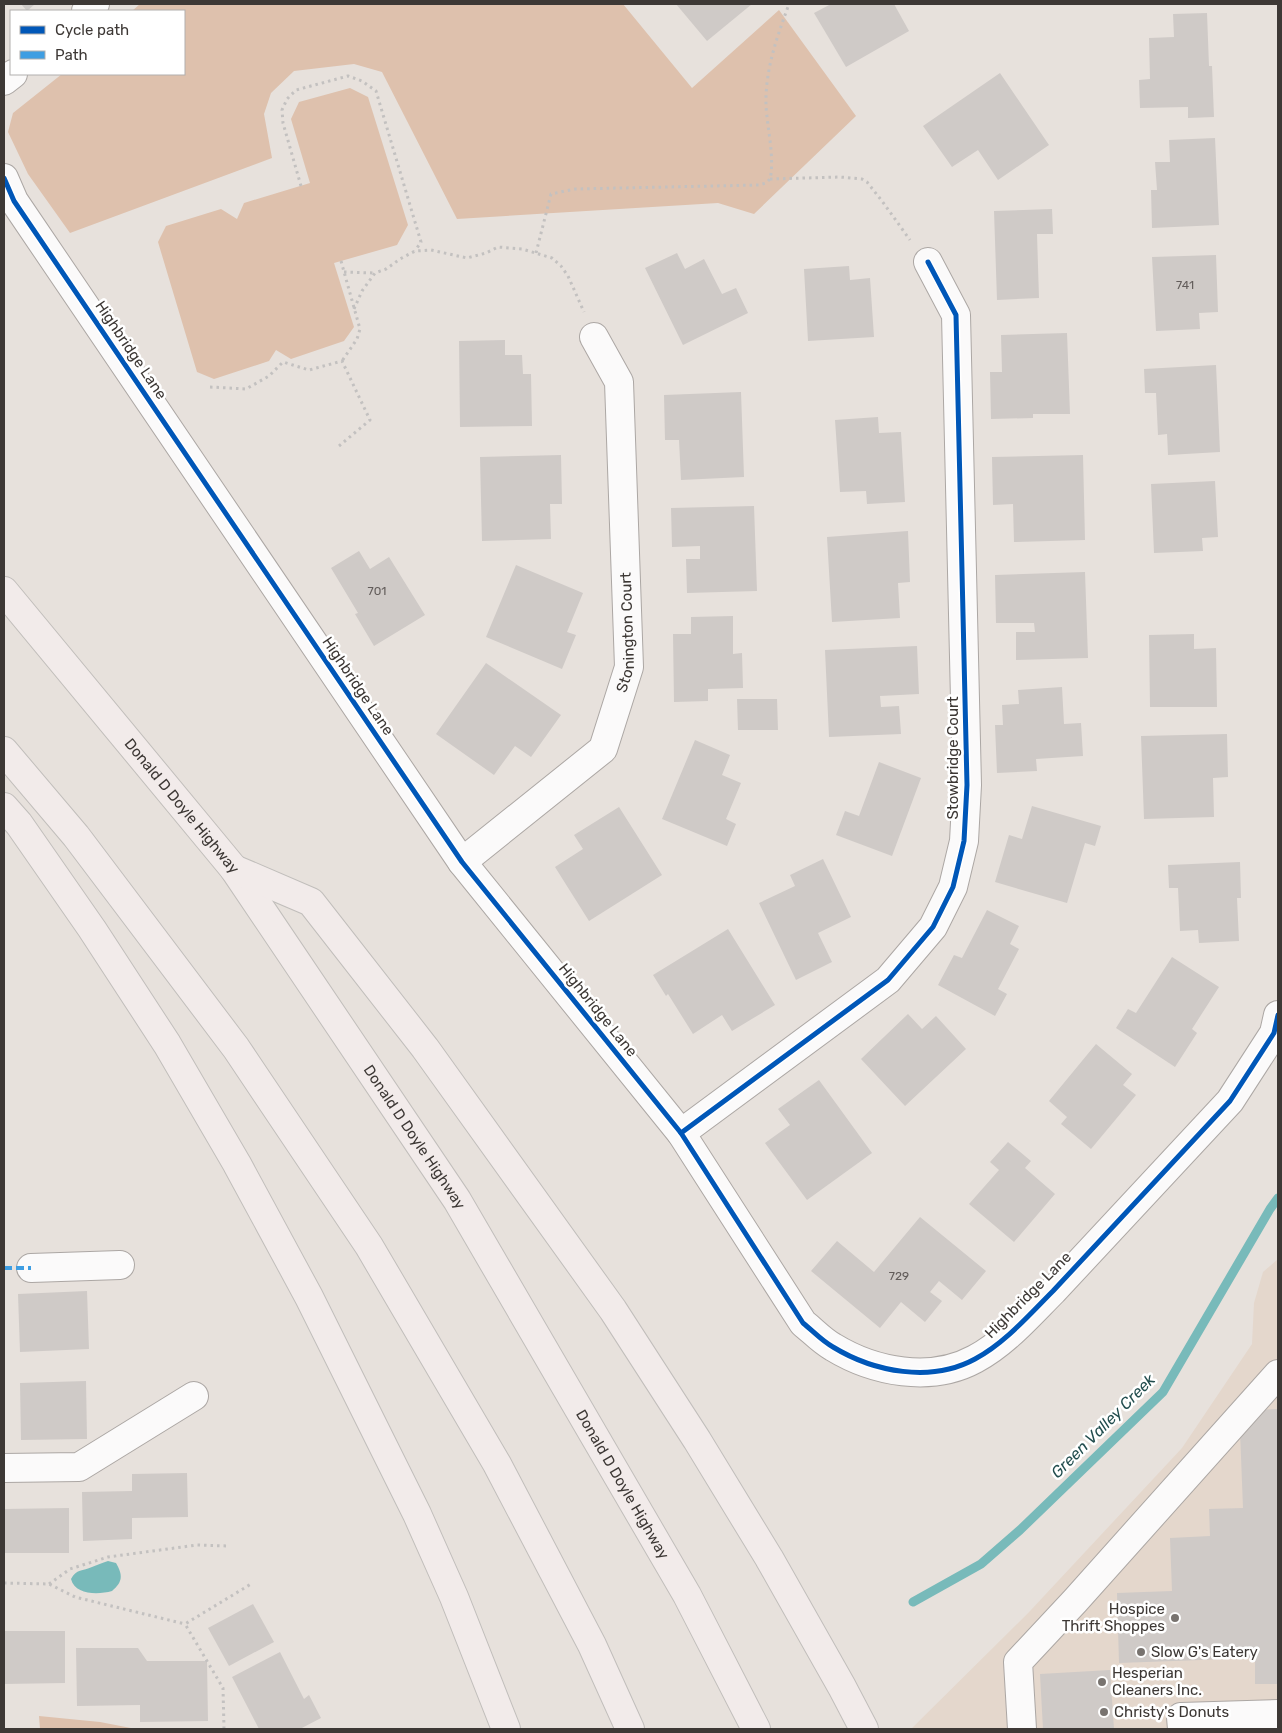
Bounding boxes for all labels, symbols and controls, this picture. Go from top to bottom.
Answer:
legend [10,10,185,75]
text: Cycle path [55,21,129,39]
text: Path [55,46,88,64]
house number: 741 [1176,278,1194,292]
street label: Highbridge Lane [91,297,171,403]
street label: Stonington Court [612,572,638,695]
house number: 701 [368,584,386,598]
street label: Highbridge Lane [318,633,398,739]
street label: Stowbridge Court [944,696,962,820]
street label: Donald D Doyle Highway [121,735,243,877]
street label: Highbridge Lane [555,960,641,1060]
street label: Donald D Doyle Highway [360,1062,469,1212]
street label: Highbridge Lane [981,1248,1075,1342]
house number: 729 [889,1269,909,1283]
water label: Green Valley Creek [1047,1369,1160,1482]
street label: Donald D Doyle Highway [572,1406,673,1562]
place label: Hospice Thrift Shoppes [1062,1600,1165,1635]
marker: Hospice Thrift Shoppes [1169,1612,1181,1624]
place label: Slow G's Eatery [1151,1643,1258,1661]
marker: Slow G's Eatery [1135,1646,1147,1658]
place label: Hesperian Cleaners Inc. [1112,1664,1202,1699]
marker: Hesperian Cleaners Inc. [1096,1676,1108,1688]
place label: Christy's Donuts [1114,1703,1229,1721]
marker: Christy's Donuts [1098,1706,1110,1718]

